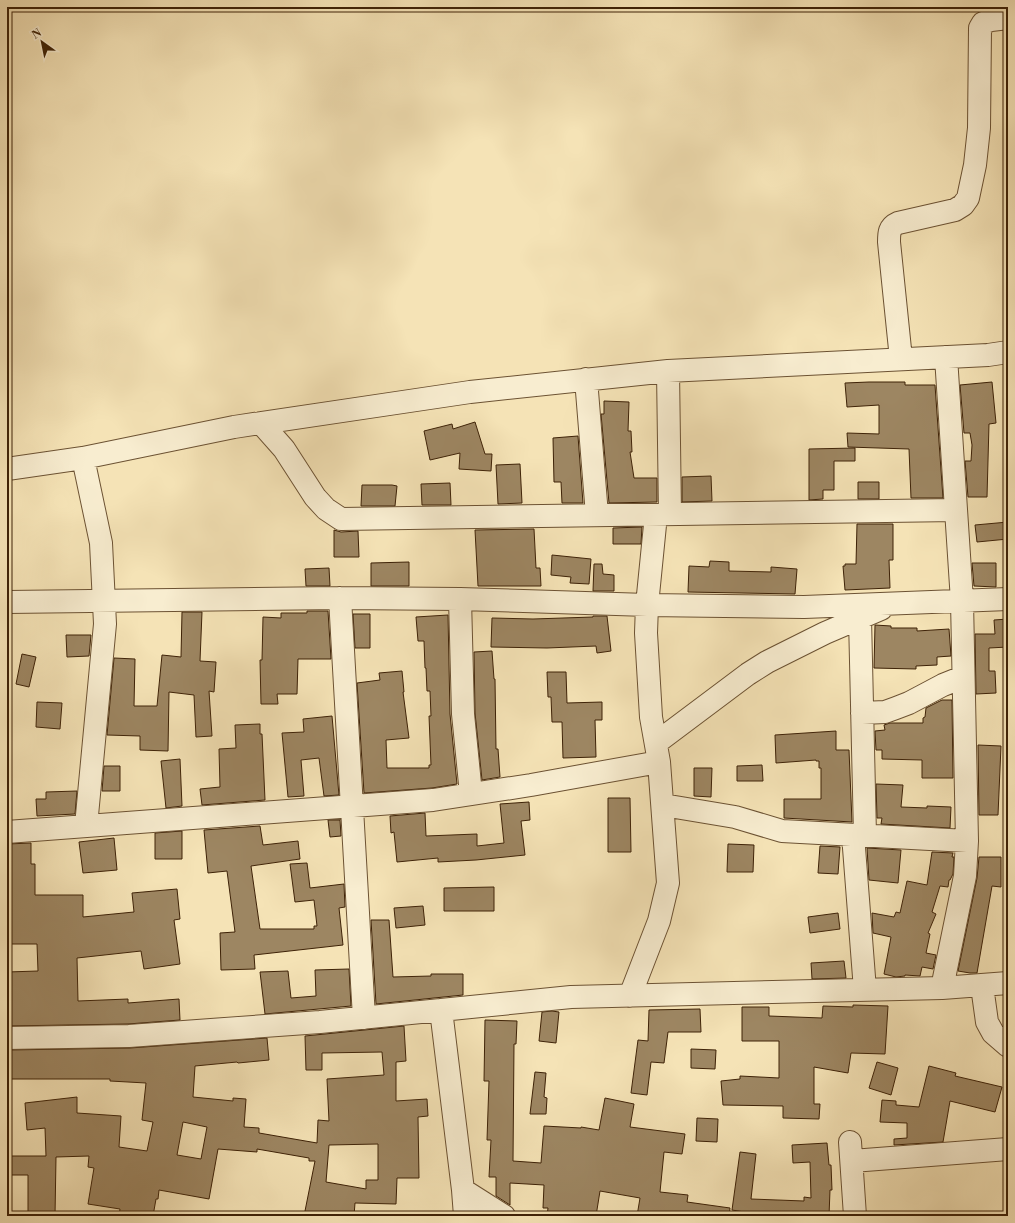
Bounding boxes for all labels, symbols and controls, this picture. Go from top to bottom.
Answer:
north arrow [22,22,62,62]
text: N [30,26,45,43]

